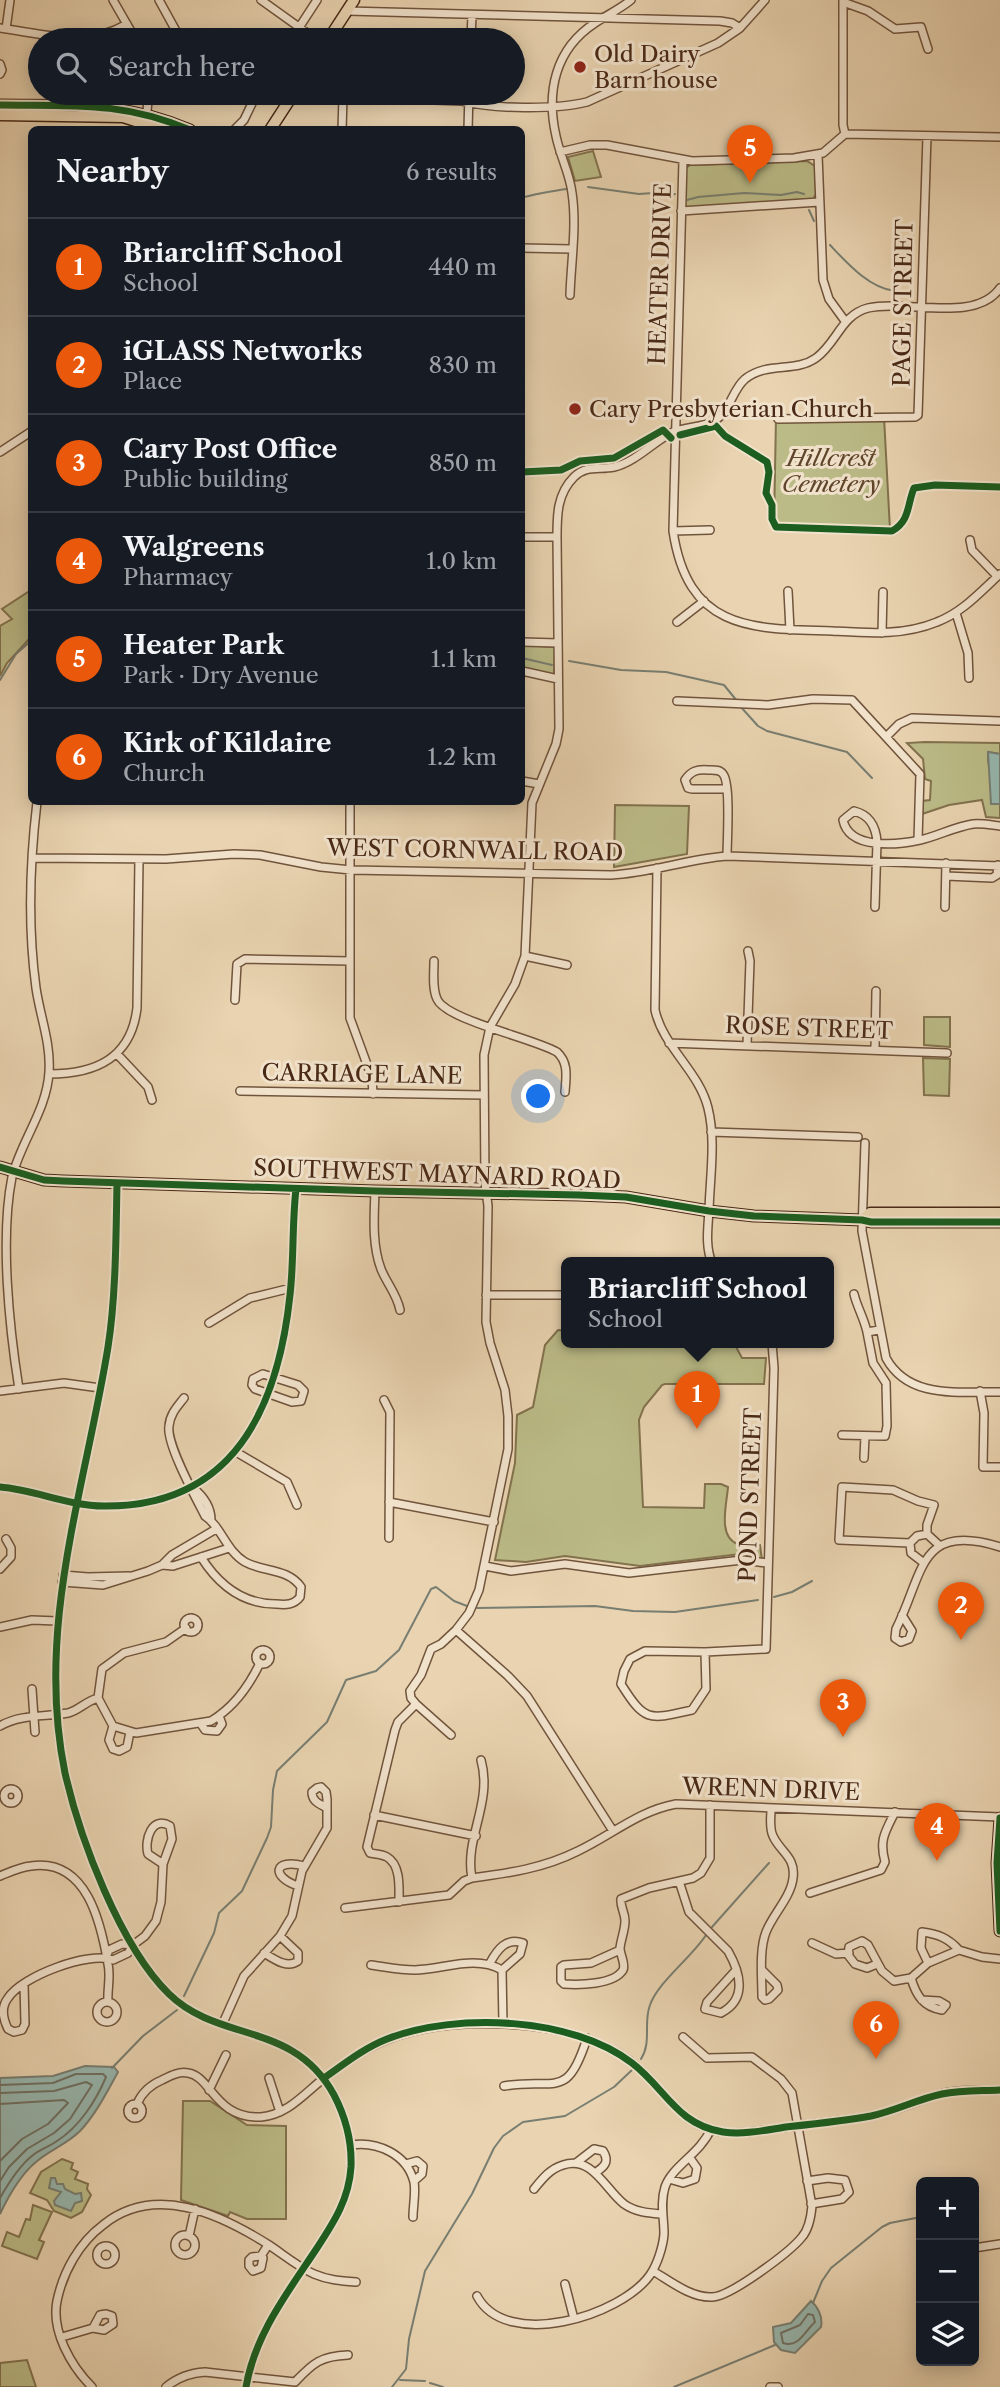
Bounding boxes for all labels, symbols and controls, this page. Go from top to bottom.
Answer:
search box [28,28,525,105]
place label: Old Dairy Barn house [594,40,718,94]
icon: search [52,48,90,86]
text: Search here [108,51,255,83]
marker: Old Dairy Barn house [572,59,588,75]
pin: 5 [727,125,773,183]
text: Nearby [56,153,169,190]
text: 6 results [406,158,497,186]
street label: HEATER DRIVE [643,182,677,366]
street label: PAGE STREET [888,218,918,387]
text: Briarcliff School [123,237,343,269]
text: 1 [74,253,84,281]
text: 440 m [428,253,497,281]
text: School [123,269,198,297]
text: iGLASS Networks [123,335,362,367]
text: 2 [72,351,86,379]
text: 830 m [429,351,497,379]
text: Place [123,367,182,395]
place label: Cary Presbyterian Church [589,395,873,423]
marker: Cary Presbyterian Church [567,401,583,417]
text: Cary Post Office [123,433,337,465]
park label: Hillcrest Cemetery [782,444,881,498]
text: 3 [73,449,86,477]
text: 850 m [429,449,497,477]
text: Public building [123,465,288,493]
text: Walgreens [123,531,264,563]
text: 4 [72,547,86,575]
text: 1.0 km [426,547,497,575]
text: Pharmacy [123,563,233,591]
text: Heater Park [123,629,284,661]
text: 5 [73,645,85,673]
text: 1.1 km [431,645,497,673]
text: Park · Dry Avenue [123,661,319,689]
text: Kirk of Kildaire [123,727,332,759]
text: 6 [72,743,86,771]
text: 1.2 km [427,743,497,771]
text: Church [123,759,205,787]
street label: WEST CORNWALL ROAD [325,833,624,867]
street label: ROSE STREET [724,1011,894,1045]
street label: CARRIAGE LANE [261,1058,463,1090]
your location [521,1079,555,1113]
street label: SOUTHWEST MAYNARD ROAD [253,1154,621,1194]
popup [561,1257,834,1348]
text: Briarcliff School [588,1273,807,1305]
text: School [588,1305,663,1333]
pin: 1 [674,1371,720,1429]
street label: POND STREET [733,1406,767,1583]
pin: 2 [938,1582,984,1640]
pin: 3 [820,1679,866,1737]
street label: WRENN DRIVE [680,1772,861,1806]
pin: 4 [914,1803,960,1861]
pin: 6 [853,2001,899,2059]
map controls [916,2177,979,2366]
button: + [916,2177,979,2240]
button: − [916,2240,979,2303]
button: layers [916,2303,979,2366]

